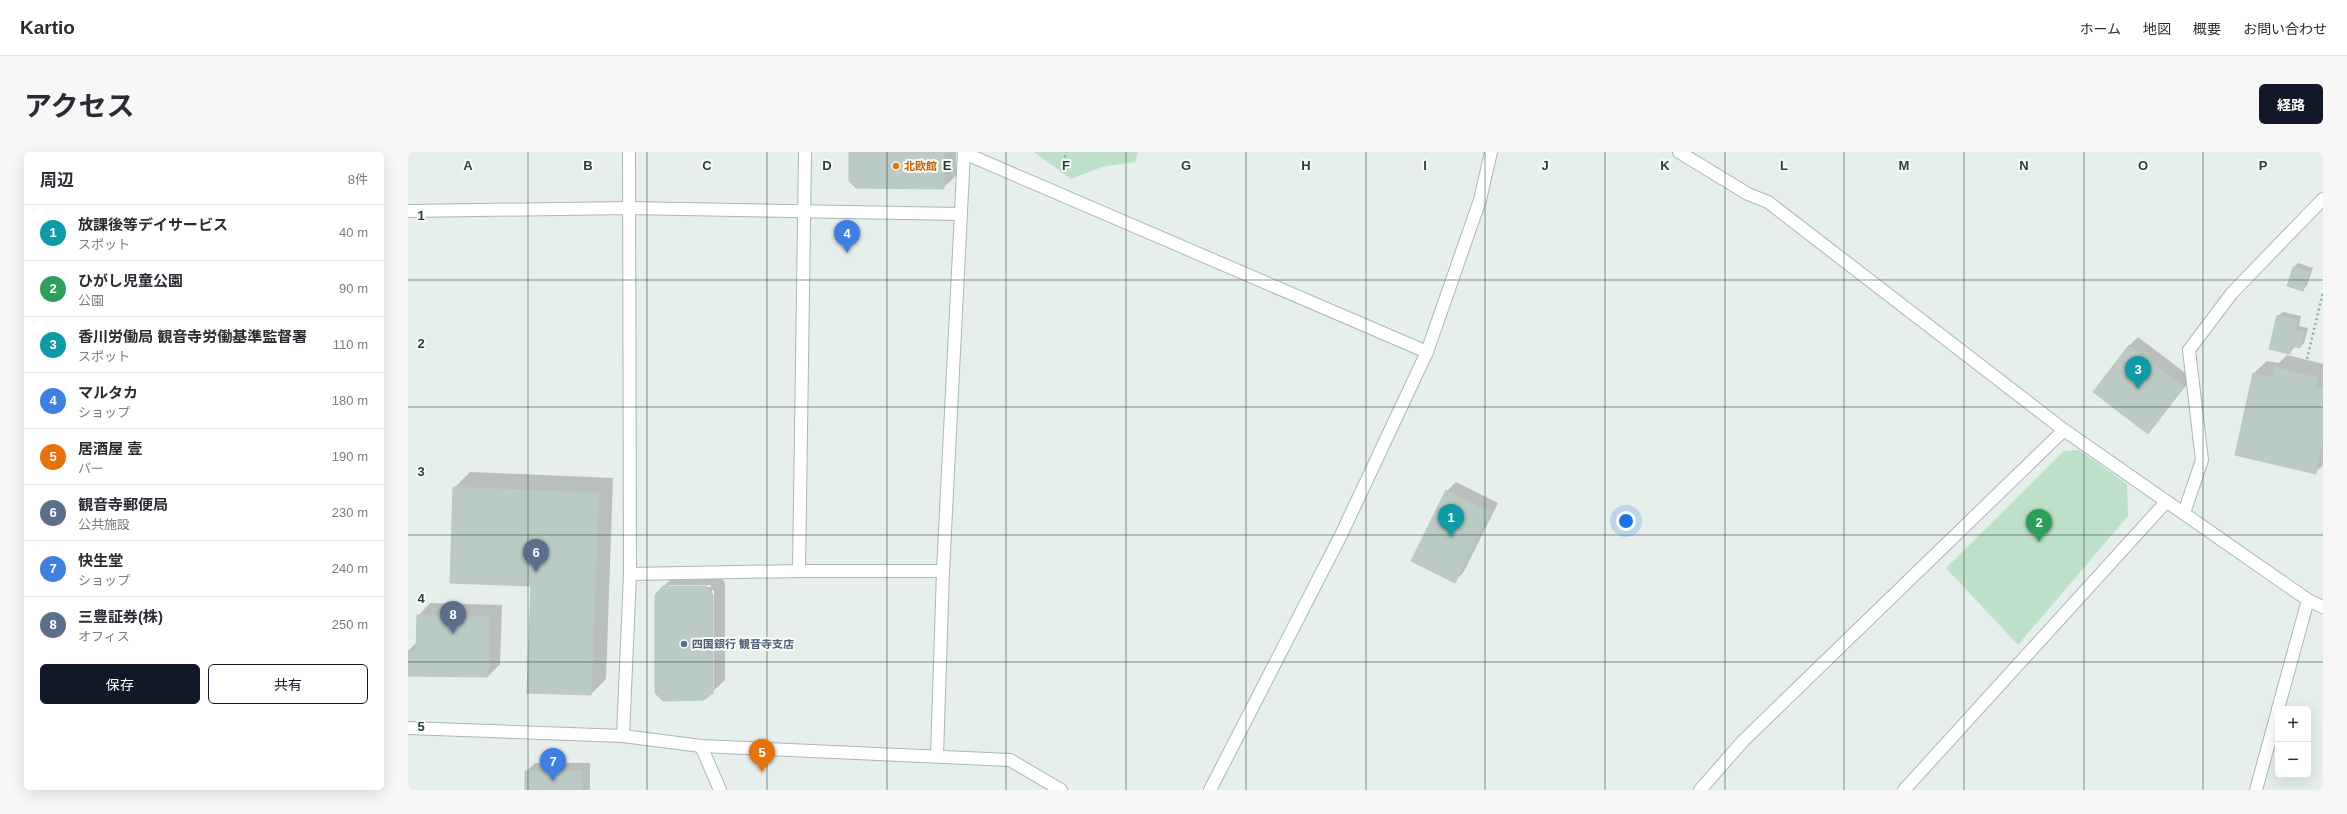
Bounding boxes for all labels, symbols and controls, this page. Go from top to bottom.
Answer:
text: Kartio [20,17,75,38]
text: ホーム [2079,21,2121,37]
text: 地図 [2143,21,2171,37]
text: 概要 [2193,21,2221,37]
text: お問い合わせ [2243,21,2327,37]
button: 経路 [2259,84,2323,124]
text: アクセス [24,91,135,122]
text: A [463,158,473,173]
text: B [583,158,593,173]
text: C [702,158,712,173]
text: D [822,158,832,173]
text: E [943,158,952,173]
text: F [1062,158,1070,173]
text: G [1181,158,1191,173]
text: H [1301,158,1311,173]
text: I [1423,158,1427,173]
text: J [1541,158,1549,173]
text: K [1660,158,1670,173]
text: L [1780,158,1788,173]
text: M [1899,158,1909,173]
text: N [2019,158,2029,173]
text: O [2138,158,2148,173]
text: P [2259,158,2268,173]
place label: 北欧館 [904,160,937,172]
marker: 北欧館 [891,161,901,171]
text: 周辺 [40,171,74,190]
text: 8件 [348,172,368,187]
text: 1 [417,208,425,223]
text: 放課後等デイサービス [78,216,228,233]
pin: 4 [834,220,860,253]
text: 1 [49,225,57,240]
text: 40 m [339,225,368,240]
text: スポット [78,237,130,252]
text: ひがし児童公園 [78,272,183,289]
text: 2 [49,281,57,296]
text: 90 m [339,281,368,296]
text: 公園 [78,293,104,308]
text: 香川労働局 観音寺労働基準監督署 [78,328,307,345]
text: 2 [417,336,425,351]
text: 3 [49,337,57,352]
text: 110 m [333,337,368,352]
text: スポット [78,349,130,364]
pin: 3 [2125,356,2151,389]
text: マルタカ [78,384,138,401]
text: 4 [49,393,57,408]
text: 180 m [332,393,368,408]
text: ショップ [78,405,130,420]
text: 居酒屋 壹 [78,440,142,457]
text: 5 [49,449,57,464]
text: 190 m [332,449,368,464]
text: バー [78,461,104,476]
text: 3 [417,464,425,479]
text: 観音寺郵便局 [78,496,168,513]
pin: 1 [1438,504,1464,537]
text: 6 [49,505,57,520]
text: 230 m [332,505,368,520]
pin: 2 [2026,509,2052,542]
your location [1616,511,1636,531]
text: 公共施設 [78,517,130,532]
pin: 6 [523,539,549,572]
text: 快生堂 [78,552,123,569]
text: 7 [49,561,57,576]
text: 240 m [332,561,368,576]
text: ショップ [78,573,130,588]
text: 4 [417,591,425,606]
pin: 8 [440,601,466,634]
text: 三豊証券(株) [78,608,163,625]
text: 8 [49,617,57,632]
text: 250 m [332,617,368,632]
text: オフィス [78,629,130,644]
place label: 四国銀行 観音寺支店 [692,638,794,650]
marker: 四国銀行 観音寺支店 [679,639,689,649]
button: 保存 [40,664,200,704]
button: 共有 [208,664,368,704]
map controls [2275,706,2311,778]
button: + [2275,706,2311,742]
text: 5 [417,719,425,734]
pin: 5 [749,739,775,772]
button: − [2275,742,2311,778]
pin: 7 [540,748,566,781]

